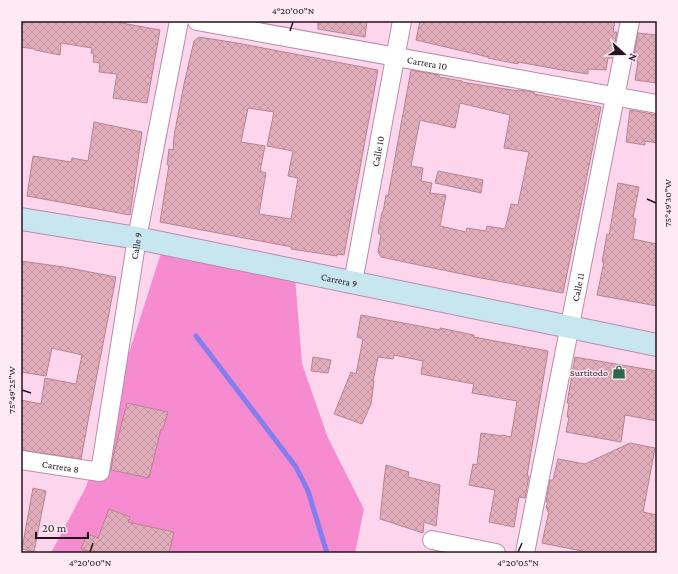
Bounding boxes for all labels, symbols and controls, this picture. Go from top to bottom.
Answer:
text: 4°20'00"N [272,5,315,16]
north arrow [604,34,644,74]
text: N [626,52,640,64]
street label: Carrera 10 [406,54,449,72]
street label: Calle 10 [370,135,386,168]
text: 75°49'30"W [662,178,673,227]
street label: Calle 9 [129,231,144,260]
street label: Carrera 9 [320,271,358,289]
street label: Calle 11 [570,272,586,302]
shop icon: Surtitodo [611,364,627,380]
text: 75°49'25"W [6,366,17,414]
place label: Surtitodo [570,367,608,378]
street label: Carrera 8 [41,458,80,475]
scale bar [36,514,88,540]
text: 20 m [42,521,67,535]
text: 4°20'00"N [69,557,112,568]
text: 4°20'05"N [497,557,539,568]

